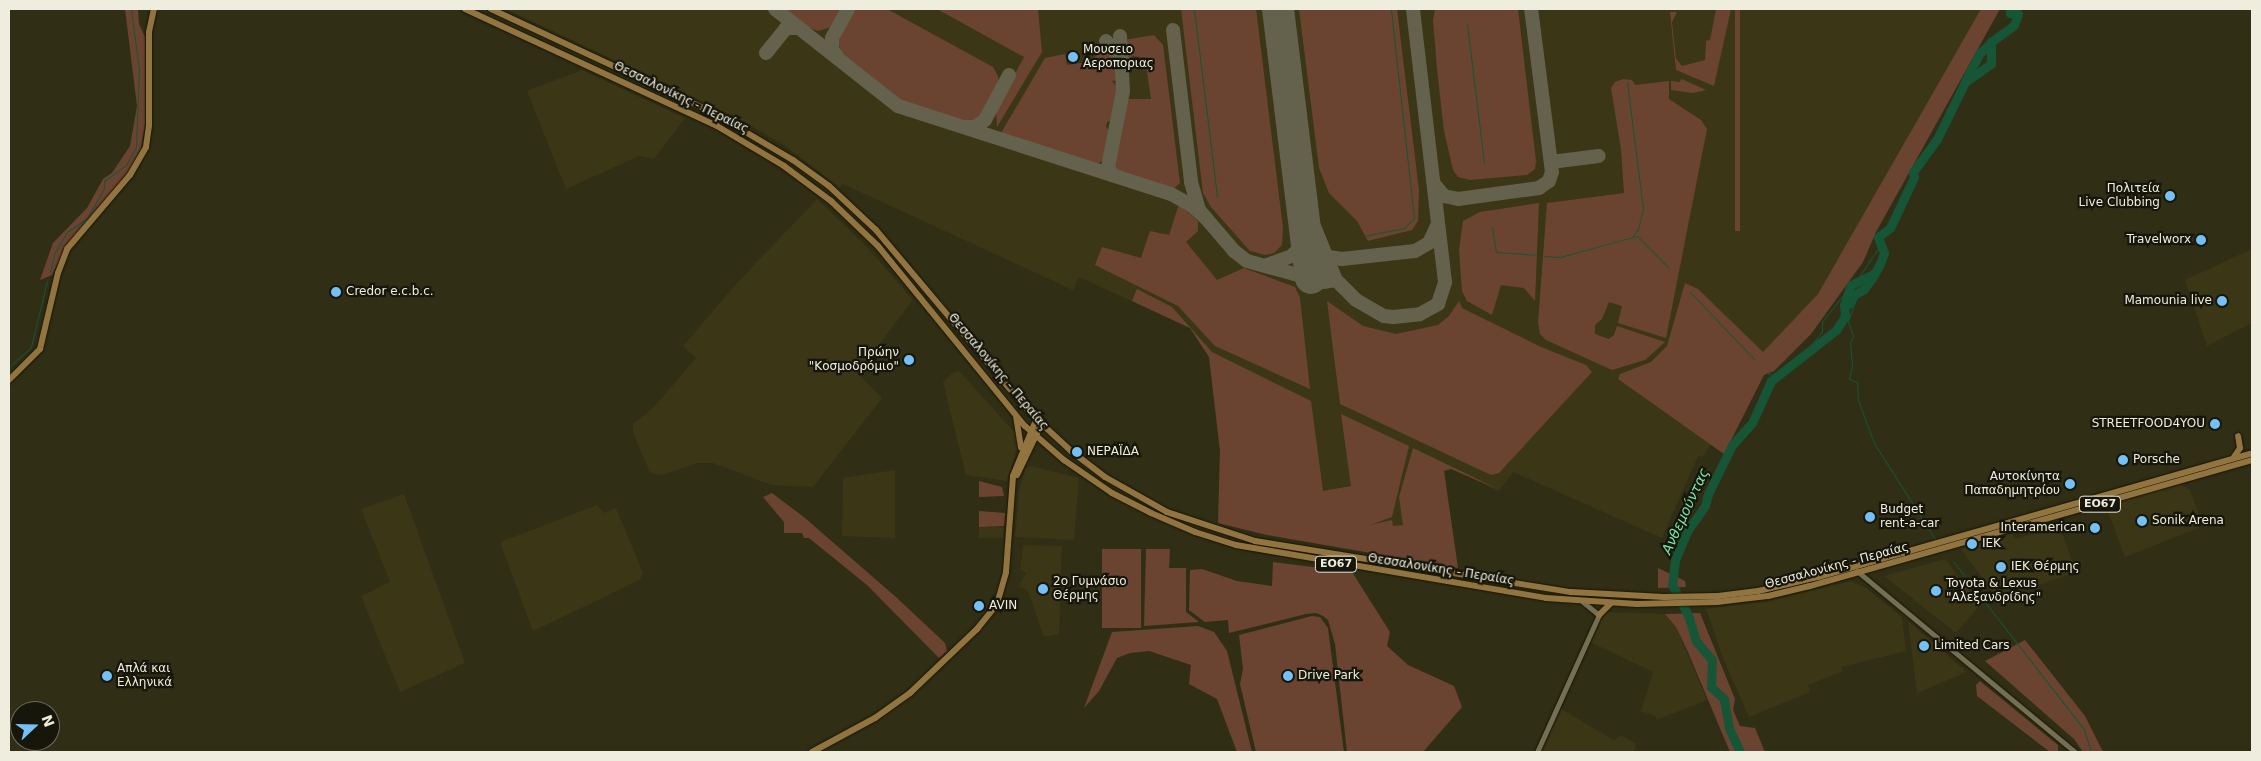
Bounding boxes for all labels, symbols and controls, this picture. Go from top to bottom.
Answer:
place label: Μουσειο Αεροποριας [1083,43,1154,71]
marker: Μουσειο Αεροποριας [1067,51,1079,63]
street label: Θεσσαλονίκης - Περαίας [611,59,751,137]
place label: Πολιτεία Live Clubbing [2079,182,2160,210]
marker: Πολιτεία Live Clubbing [2164,190,2176,202]
place label: Travelworx [2126,233,2191,247]
marker: Travelworx [2195,234,2207,246]
place label: Credor e.c.b.c. [346,285,434,299]
marker: Credor e.c.b.c. [330,286,342,298]
place label: Mamounia live [2124,294,2212,308]
marker: Mamounia live [2216,295,2228,307]
street label: Θεσσαλονίκης - Περαίας [945,311,1051,433]
place label: Πρώην "Κοσμοδρόμιο" [809,346,899,374]
marker: Πρώην "Κοσμοδρόμιο" [903,354,915,366]
place label: STREETFOOD4YOU [2092,417,2205,431]
marker: STREETFOOD4YOU [2209,418,2221,430]
place label: ΝΕΡΑΪΔΑ [1087,445,1139,459]
marker: ΝΕΡΑΪΔΑ [1071,446,1083,458]
place label: Porsche [2133,453,2180,467]
marker: Porsche [2117,454,2129,466]
water label: Ανθεμούντας [1658,465,1712,557]
place label: Αυτοκίνητα Παπαδημητρίου [1965,470,2060,498]
marker: Αυτοκίνητα Παπαδημητρίου [2064,478,2076,490]
road number: ΕΟ67 [2079,496,2121,512]
place label: Budget rent-a-car [1880,503,1939,531]
marker: Budget rent-a-car [1864,511,1876,523]
place label: Sonik Arena [2152,514,2224,528]
marker: Sonik Arena [2136,515,2148,527]
place label: Interamerican [2001,521,2085,535]
marker: Interamerican [2089,522,2101,534]
place label: ΙΕΚ [1982,537,2001,551]
marker: ΙΕΚ [1966,538,1978,550]
street label: Θεσσαλονίκης - Περαίας [1764,540,1910,592]
street label: Θεσσαλονίκης - Περαίας [1367,551,1515,589]
road number: ΕΟ67 [1315,556,1357,572]
place label: ΙΕΚ Θέρμης [2011,560,2080,574]
marker: ΙΕΚ Θέρμης [1995,561,2007,573]
place label: 2ο Γυμνάσιο Θέρμης [1053,575,1127,603]
place label: Toyota & Lexus "Αλεξανδρίδης" [1946,577,2041,605]
marker: 2ο Γυμνάσιο Θέρμης [1037,583,1049,595]
marker: Toyota & Lexus "Αλεξανδρίδης" [1930,585,1942,597]
place label: AVIN [989,599,1017,613]
marker: AVIN [973,600,985,612]
place label: Limited Cars [1934,639,2009,653]
marker: Limited Cars [1918,640,1930,652]
place label: Απλά και Ελληνικά [117,662,172,690]
place label: Drive Park [1298,669,1360,683]
marker: Απλά και Ελληνικά [101,670,113,682]
marker: Drive Park [1282,670,1294,682]
north arrow [10,701,60,751]
text: N [39,713,58,729]

